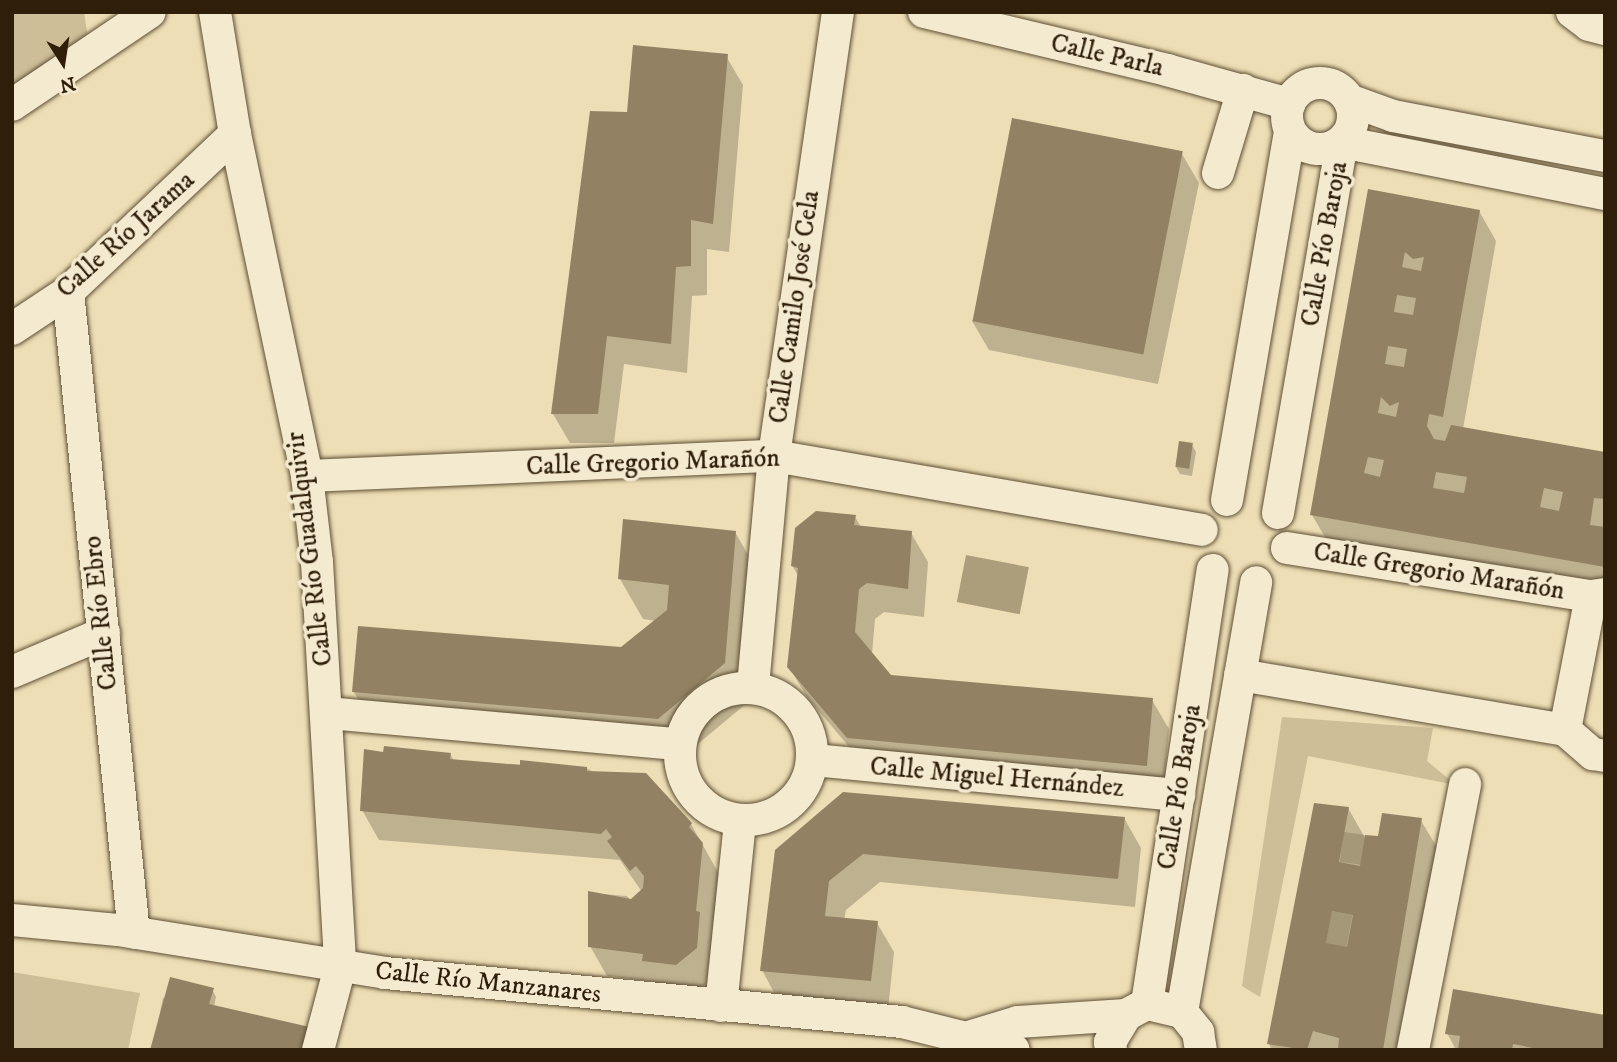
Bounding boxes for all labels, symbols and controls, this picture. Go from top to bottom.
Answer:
north arrow [28,28,98,98]
street label: Calle Parla [1048,28,1166,84]
text: N [57,71,78,97]
street label: Calle Pío Baroja [1295,159,1355,329]
street label: Calle Río Jarama [51,165,201,305]
street label: Calle Camilo José Cela [763,188,827,426]
street label: Calle Río Guadalquivir [280,430,340,668]
street label: Calle Gregorio Marañón [526,443,780,483]
street label: Calle Río Ebro [77,534,125,692]
street label: Calle Gregorio Marañón [1311,537,1567,607]
street label: Calle Pío Baroja [1152,702,1208,872]
street label: Calle Miguel Hernández [869,751,1125,805]
street label: Calle Río Manzanares [374,956,602,1010]

